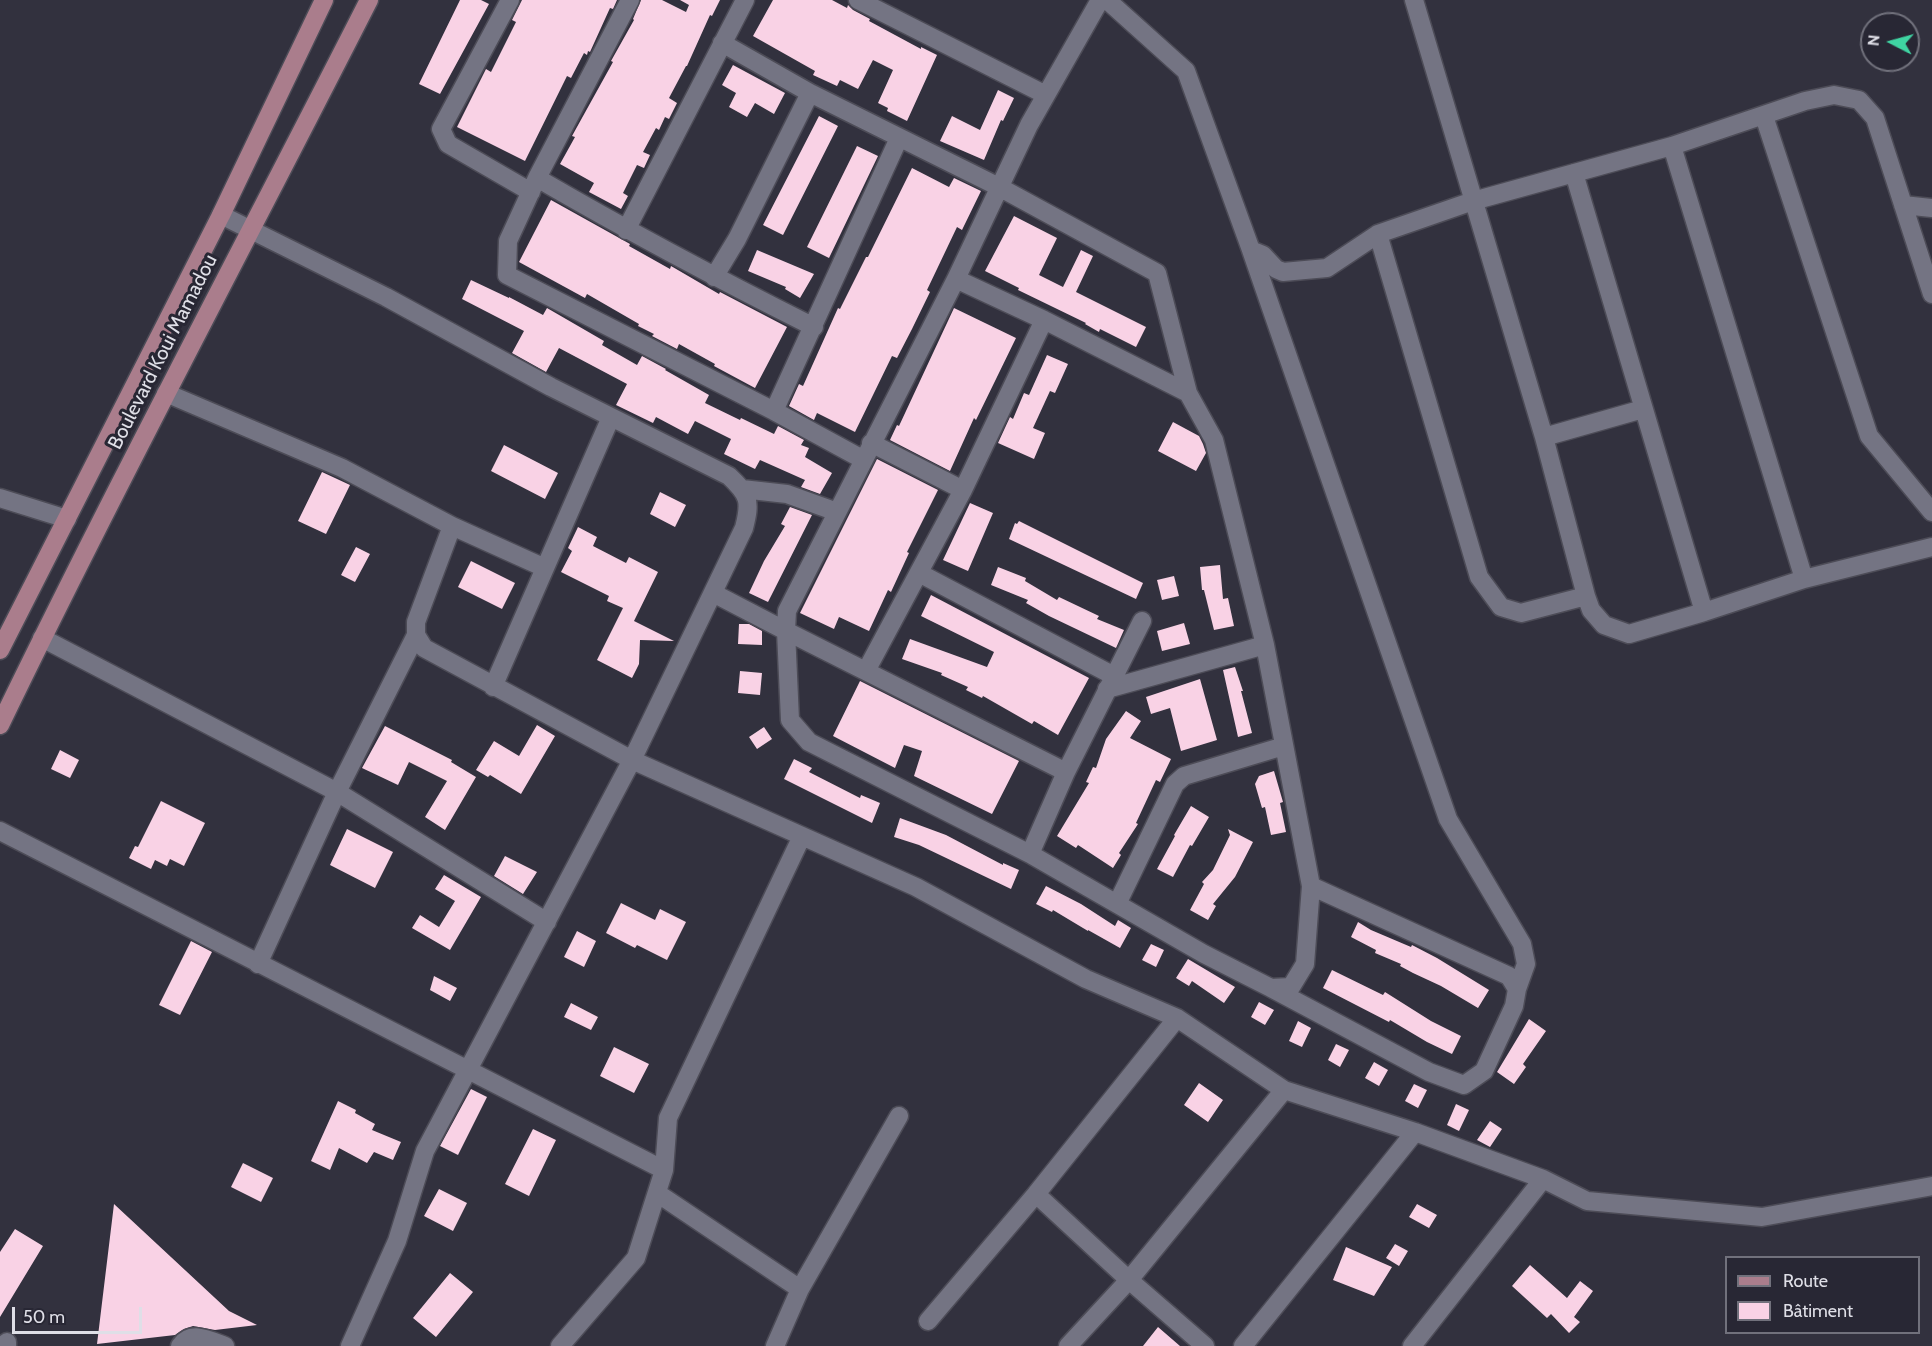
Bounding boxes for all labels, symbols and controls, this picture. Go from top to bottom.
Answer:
north arrow [1860,12,1920,72]
text: N [1864,34,1884,47]
street label: Boulevard Koui Mamadou [103,251,223,453]
legend [1725,1256,1920,1334]
text: Route [1783,1270,1828,1292]
scale bar [15,1295,146,1333]
text: Bâtiment [1783,1300,1853,1322]
text: 50 m [23,1306,65,1328]

